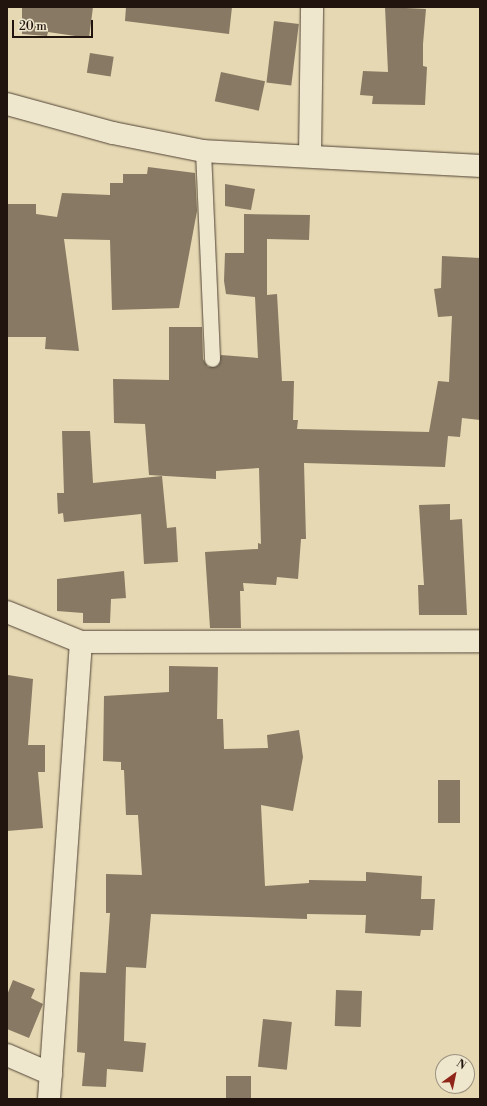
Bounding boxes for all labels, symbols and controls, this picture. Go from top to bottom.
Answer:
scale bar [14,12,95,38]
text: 20 m [19,19,47,34]
north arrow [435,1054,475,1094]
text: N [454,1057,468,1073]

